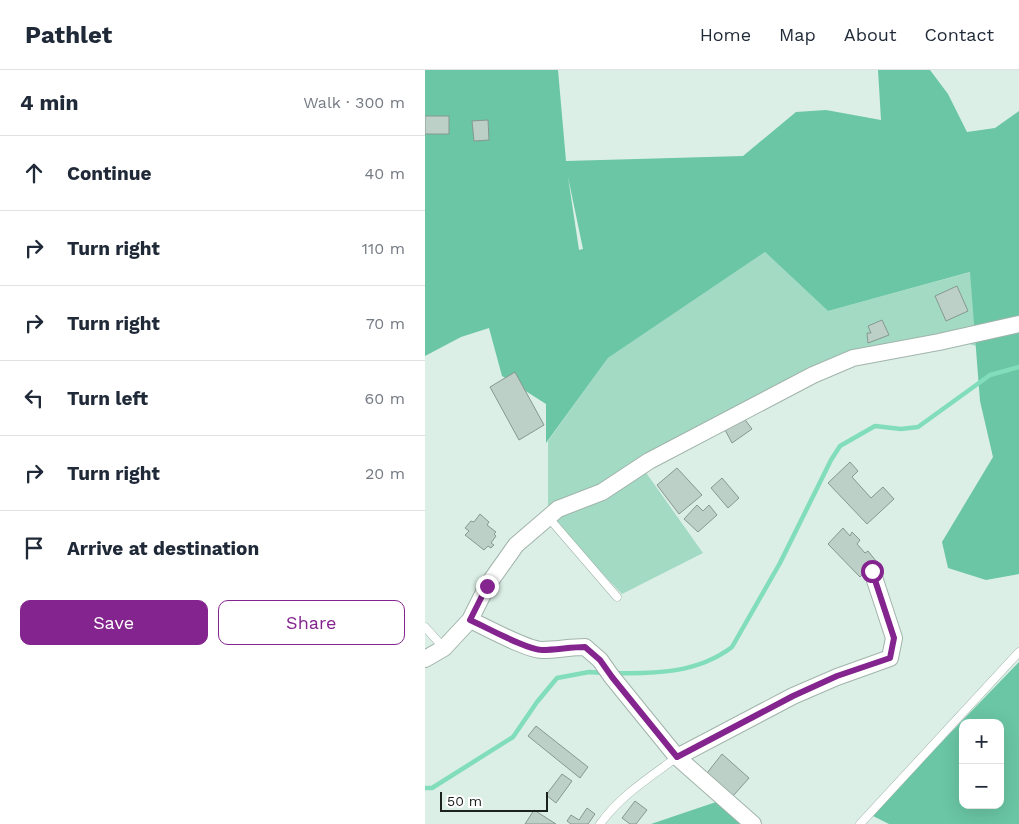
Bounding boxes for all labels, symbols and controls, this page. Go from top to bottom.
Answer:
text: Pathlet [25,21,112,49]
text: Home [700,24,751,45]
text: Map [779,24,816,45]
text: About [844,24,896,45]
text: Contact [924,24,994,45]
text: 4 min [20,90,78,115]
text: Walk · 300 m [303,93,405,112]
icon: ahead [20,159,48,187]
text: Continue [67,162,151,185]
text: 40 m [365,164,405,183]
icon: right [20,234,48,262]
text: Turn right [67,237,160,260]
text: 110 m [362,239,405,258]
icon: right [20,309,48,337]
text: Turn right [67,312,160,335]
text: 70 m [366,314,405,333]
icon: left [20,384,48,412]
text: Turn left [67,387,148,410]
text: 60 m [365,389,405,408]
icon: right [20,459,48,487]
text: Turn right [67,462,160,485]
text: 20 m [365,464,405,483]
icon: arrive [20,534,48,562]
text: Arrive at destination [67,537,259,560]
route start [861,560,884,583]
route end [476,575,499,598]
button: Save [20,600,208,645]
button: Share [218,600,405,645]
map controls [959,719,1004,809]
button: + [959,719,1004,764]
button: − [959,764,1004,809]
scale bar [440,789,547,812]
text: 50 m [447,793,482,809]

